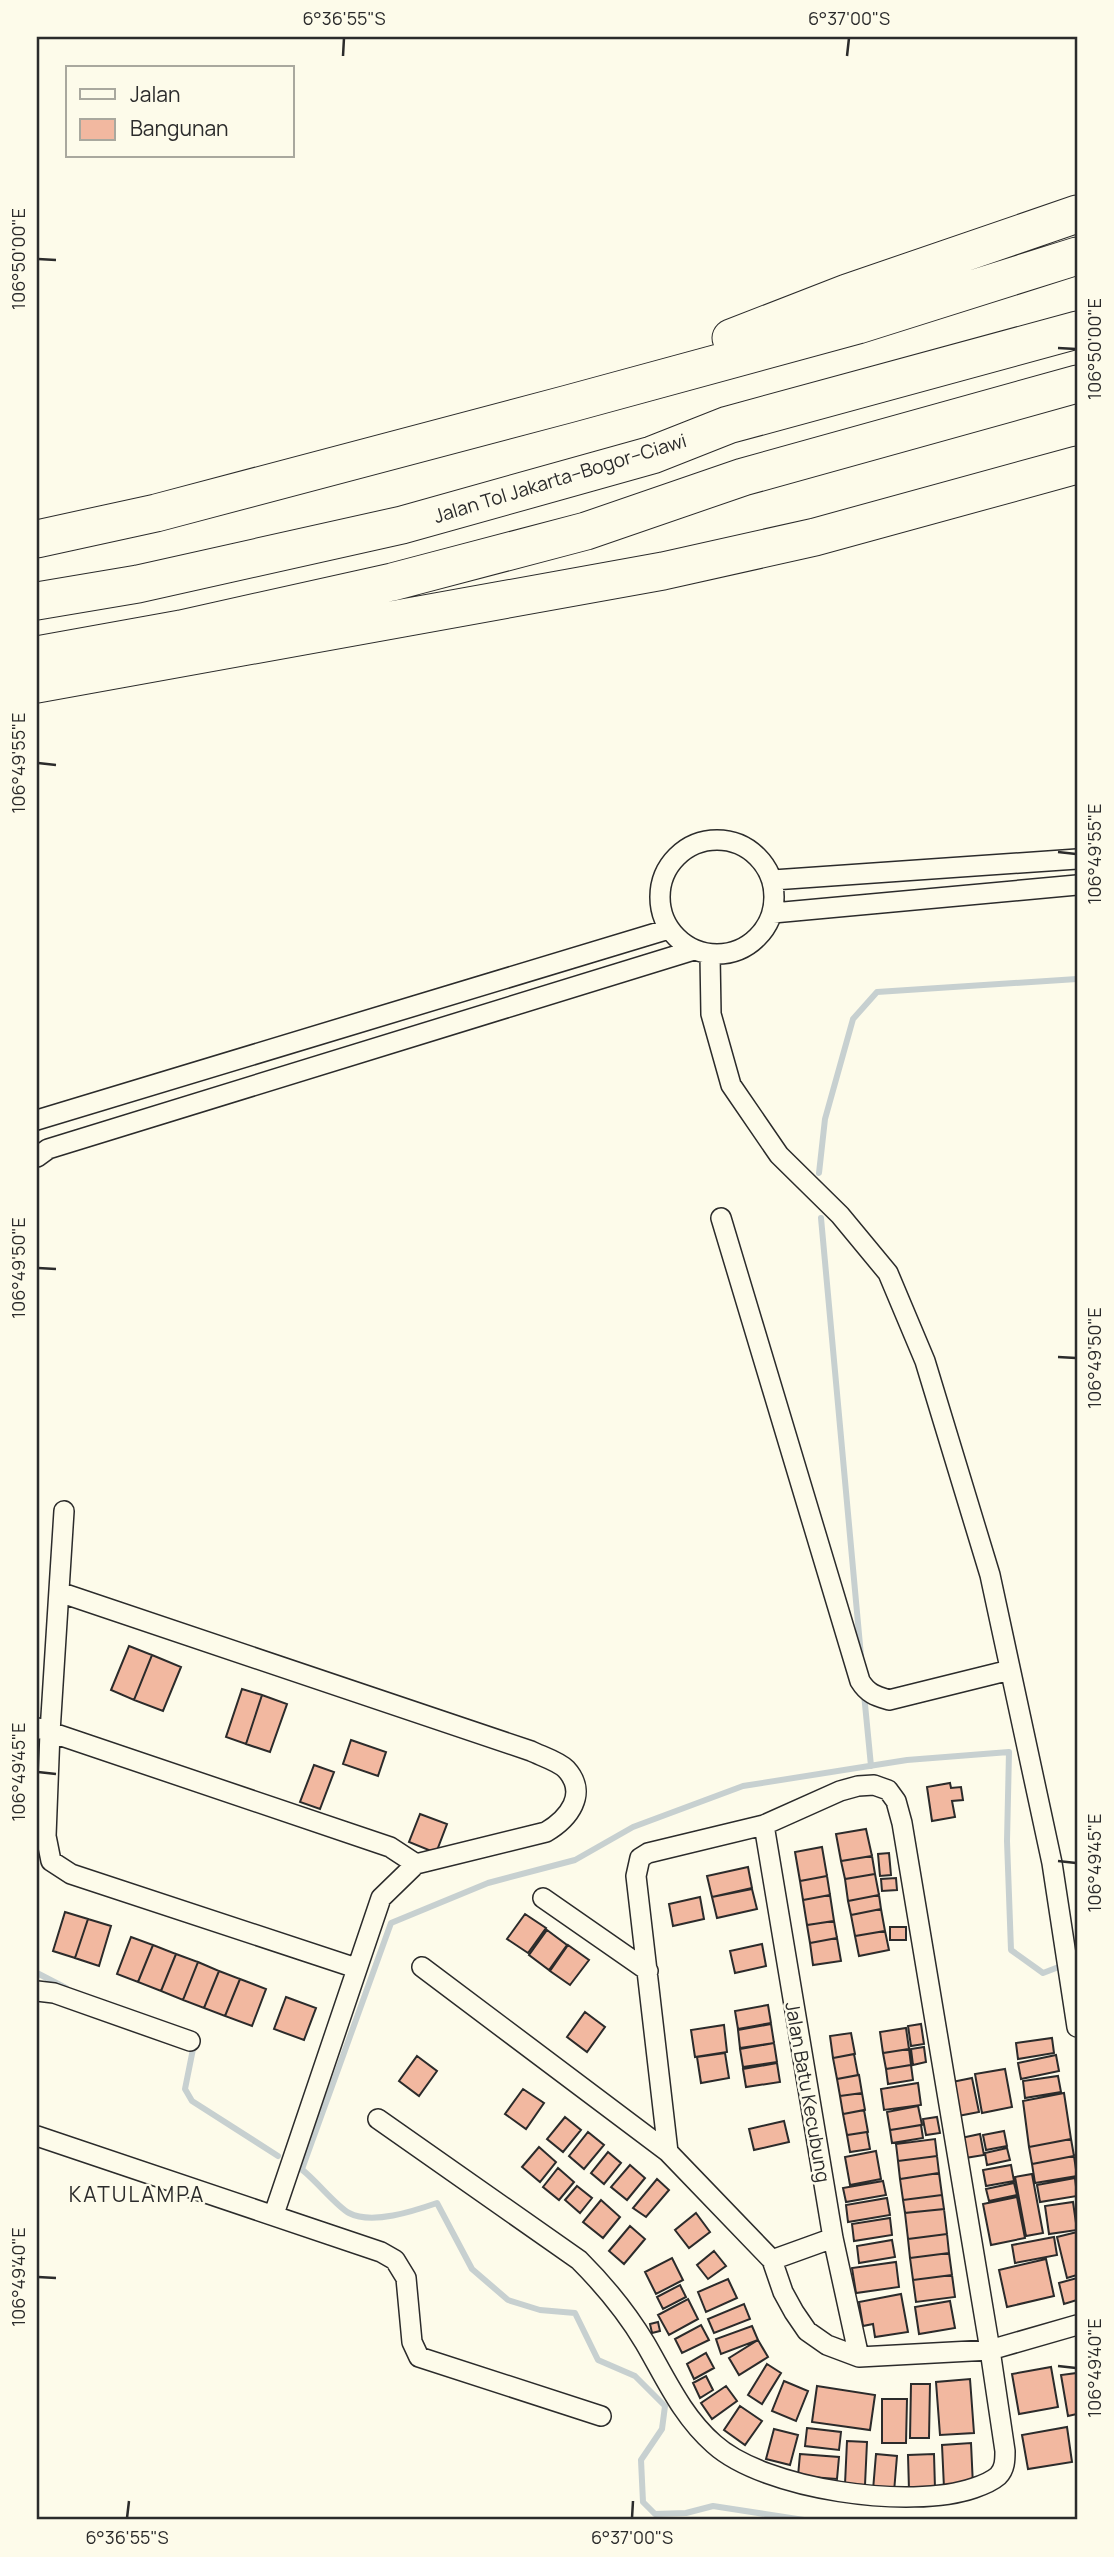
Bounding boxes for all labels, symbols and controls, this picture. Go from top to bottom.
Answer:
text: 6°36'55"S [302,6,386,30]
text: 6°37'00"S [808,6,890,30]
legend [66,66,294,158]
text: Jalan [130,80,180,108]
text: Bangunan [130,114,229,142]
text: 106°50'00"E [6,208,30,310]
text: 106°50'00"E [1082,298,1106,400]
street label: Jalan Tol Jakarta–Bogor–Ciawi [430,427,690,529]
text: 106°49'55"E [6,713,30,813]
text: 106°49'55"E [1082,804,1106,904]
text: 106°49'50"E [6,1217,30,1319]
text: 106°49'50"E [1082,1307,1106,1409]
text: 106°49'45"E [6,1723,30,1821]
text: 106°49'45"E [1082,1814,1106,1912]
street label: Jalan Batu Kecubung [779,2000,837,2184]
district label: KATULAMPA [69,2180,205,2208]
text: 106°49'40"E [6,2227,30,2327]
text: 106°49'40"E [1082,2318,1106,2418]
text: 6°36'55"S [85,2525,169,2549]
text: 6°37'00"S [591,2525,673,2549]

